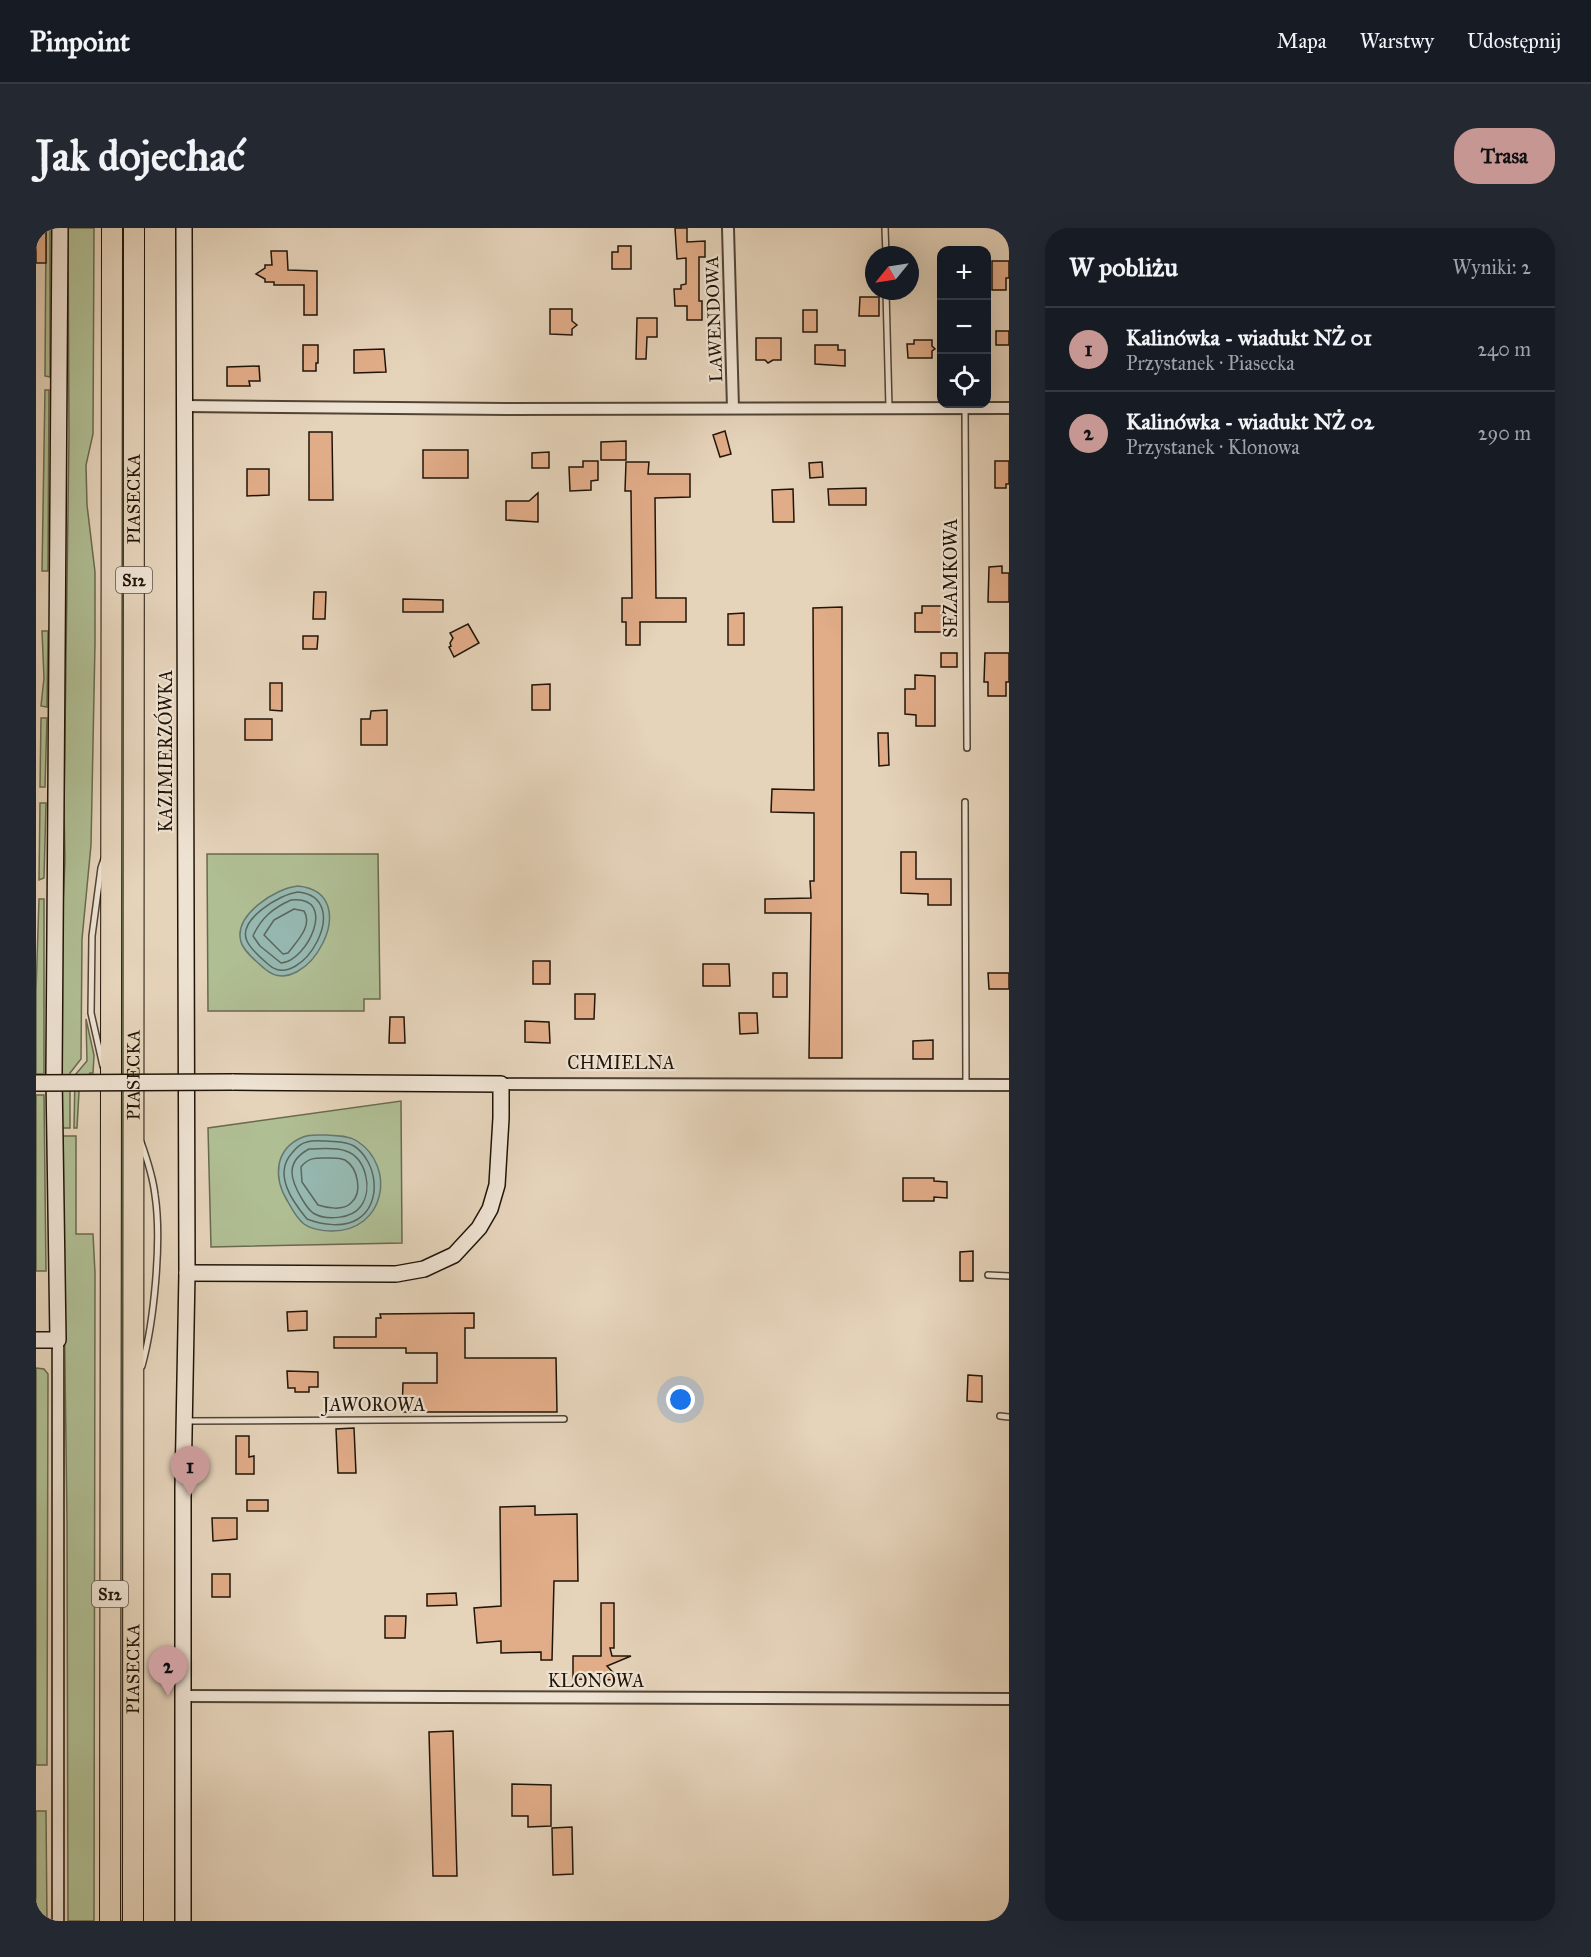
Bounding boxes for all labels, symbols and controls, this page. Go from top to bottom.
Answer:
text: Pinpoint [30,24,130,59]
text: Mapa [1277,28,1327,54]
text: Warstwy [1360,28,1434,54]
text: Udostępnij [1467,28,1561,54]
button: Trasa [1454,128,1555,184]
text: Jak dojechać [36,130,245,182]
north arrow [865,246,919,300]
map controls [937,246,991,408]
button: + [937,246,991,300]
text: W pobliżu [1069,251,1178,283]
street label: LAWENDOWA [701,255,727,383]
text: Wyniki: 2 [1453,255,1531,279]
button: − [937,300,991,354]
text: Kalinówka - wiadukt NŻ 01 [1126,324,1372,351]
text: 1 [1085,337,1092,361]
text: 240 m [1477,337,1531,361]
text: Przystanek · Piasecka [1126,351,1295,375]
button: locate [937,354,991,408]
text: Kalinówka - wiadukt NŻ 02 [1126,408,1374,435]
text: 2 [1084,421,1093,445]
text: 290 m [1478,421,1531,445]
text: Przystanek · Klonowa [1126,435,1300,459]
street label: PIASECKA [123,454,145,544]
street label: SEZAMKOWA [940,518,962,638]
road number: S12 [116,567,152,593]
street label: KAZIMIERZÓWKA [153,670,177,832]
street label: PIASECKA [122,1030,145,1120]
street label: CHMIELNA [567,1052,675,1074]
your location [666,1385,695,1414]
street label: JAWOROWA [320,1394,426,1417]
pin: 1 [170,1446,210,1496]
road number: S12 [92,1581,128,1607]
street label: PIASECKA [122,1624,144,1714]
pin: 2 [148,1646,188,1696]
street label: KLONOWA [548,1670,644,1692]

